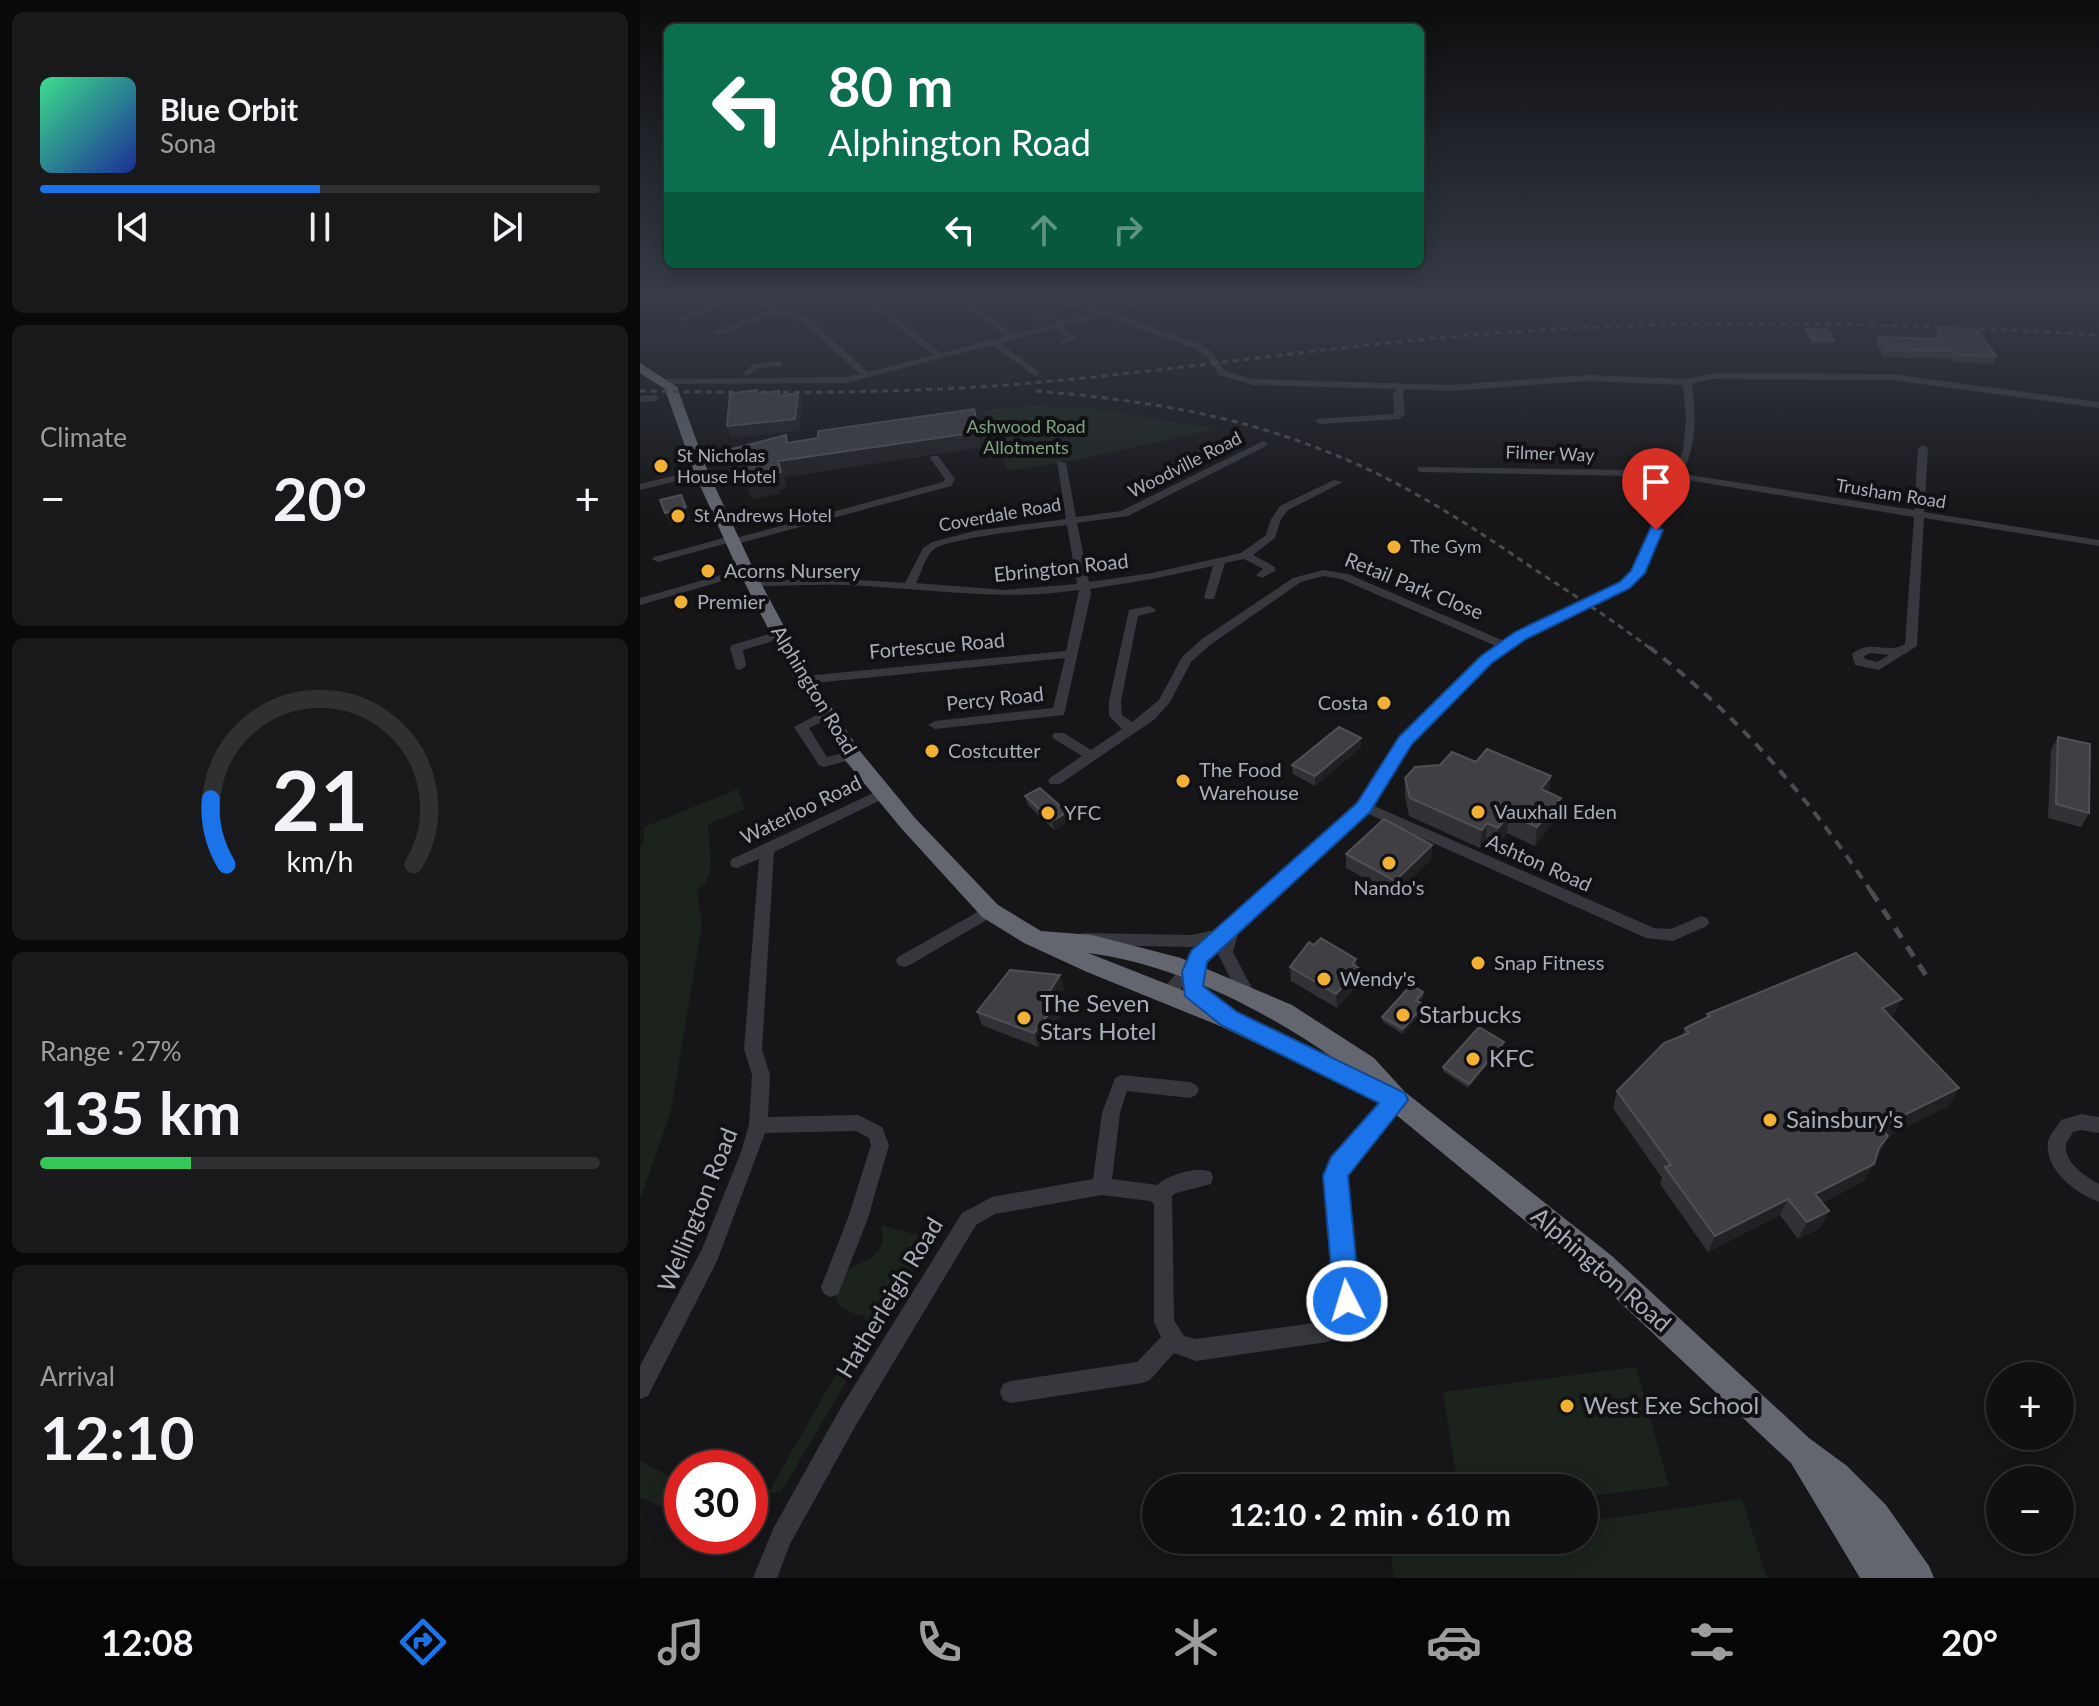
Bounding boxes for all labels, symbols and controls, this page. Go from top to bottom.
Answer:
text: 80 m [828,52,953,119]
icon: left [696,56,800,160]
text: Blue Orbit [160,91,298,127]
text: Alphington Road [828,120,1091,164]
text: Sona [160,127,216,159]
icon: previous [111,205,155,249]
icon: pause [298,205,342,249]
icon: next [485,205,529,249]
icon: left [938,208,982,252]
icon: ahead [1022,208,1066,252]
icon: right [1106,208,1150,252]
park label: Ashwood Road Allotments [966,415,1086,458]
text: Climate [40,421,127,453]
street label: Woodville Road [1124,426,1245,502]
street label: Filmer Way [1505,440,1596,466]
place label: St Nicholas House Hotel [677,444,776,487]
pin [1622,448,1690,530]
marker: St Nicholas House Hotel [652,457,670,475]
icon: arrive [1634,460,1678,504]
text: 20° [273,462,367,534]
text: − [40,472,66,524]
text: + [574,472,600,524]
street label: Trusham Road [1834,473,1948,513]
street label: Coverdale Road [937,492,1063,536]
place label: St Andrews Hotel [694,504,832,526]
marker: St Andrews Hotel [669,507,687,525]
place label: The Gym [1410,535,1482,557]
marker: The Gym [1385,538,1403,556]
street label: Retail Park Close [1342,546,1487,624]
street label: Ebrington Road [992,548,1129,586]
place label: Acorns Nursery [724,558,861,582]
marker: Acorns Nursery [699,562,717,580]
place label: Premier [697,589,766,613]
marker: Premier [672,593,690,611]
street label: Alphington Road [767,621,863,758]
street label: Fortescue Road [868,627,1006,663]
street label: Percy Road [945,681,1045,715]
place label: Costa [1318,690,1368,714]
marker: Costa [1375,694,1393,712]
place label: Costcutter [948,738,1041,762]
marker: Costcutter [923,742,941,760]
text: 21 [272,749,368,849]
place label: The Food Warehouse [1199,757,1299,804]
street label: Waterloo Road [736,770,865,849]
marker: The Food Warehouse [1174,772,1192,790]
place label: Vauxhall Eden [1494,799,1617,823]
place label: YFC [1064,800,1101,824]
marker: Vauxhall Eden [1469,803,1487,821]
marker: YFC [1039,804,1057,822]
street label: Ashton Road [1483,828,1596,896]
text: km/h [287,844,353,878]
marker: Nando's [1380,854,1398,872]
place label: Nando's [1354,875,1424,899]
place label: Snap Fitness [1494,950,1604,974]
marker: Snap Fitness [1469,954,1487,972]
place label: Wendy's [1340,966,1415,990]
marker: Wendy's [1315,970,1333,988]
place label: The Seven Stars Hotel [1040,988,1156,1045]
place label: Starbucks [1419,999,1522,1028]
marker: Starbucks [1394,1006,1412,1024]
marker: The Seven Stars Hotel [1015,1009,1033,1027]
text: Range · 27% [40,1035,182,1067]
place label: KFC [1489,1043,1534,1072]
marker: KFC [1464,1050,1482,1068]
text: 135 km [40,1076,241,1148]
place label: Sainsbury's [1786,1104,1903,1133]
marker: Sainsbury's [1761,1111,1779,1129]
street label: Wellington Road [651,1123,743,1296]
street label: Alphington Road [1526,1200,1678,1337]
street label: Hatherleigh Road [829,1212,948,1383]
position arrow [1305,1259,1389,1343]
text: Arrival [40,1360,115,1392]
map controls [1986,1362,2074,1554]
button: + [1986,1362,2074,1450]
place label: West Exe School [1583,1390,1759,1419]
marker: West Exe School [1558,1397,1576,1415]
text: 12:10 [40,1401,195,1473]
speed limit sign: 30 [664,1450,768,1554]
button: − [1986,1466,2074,1554]
text: 12:10 · 2 min · 610 m [1229,1496,1511,1532]
icon: directions [395,1614,451,1670]
icon: music [653,1614,709,1670]
icon: phone [911,1614,967,1670]
icon: climate [1168,1614,1224,1670]
icon: car [1426,1614,1482,1670]
icon: filters [1684,1614,1740,1670]
text: 12:08 [101,1620,194,1664]
text: 20° [1941,1620,1998,1664]

